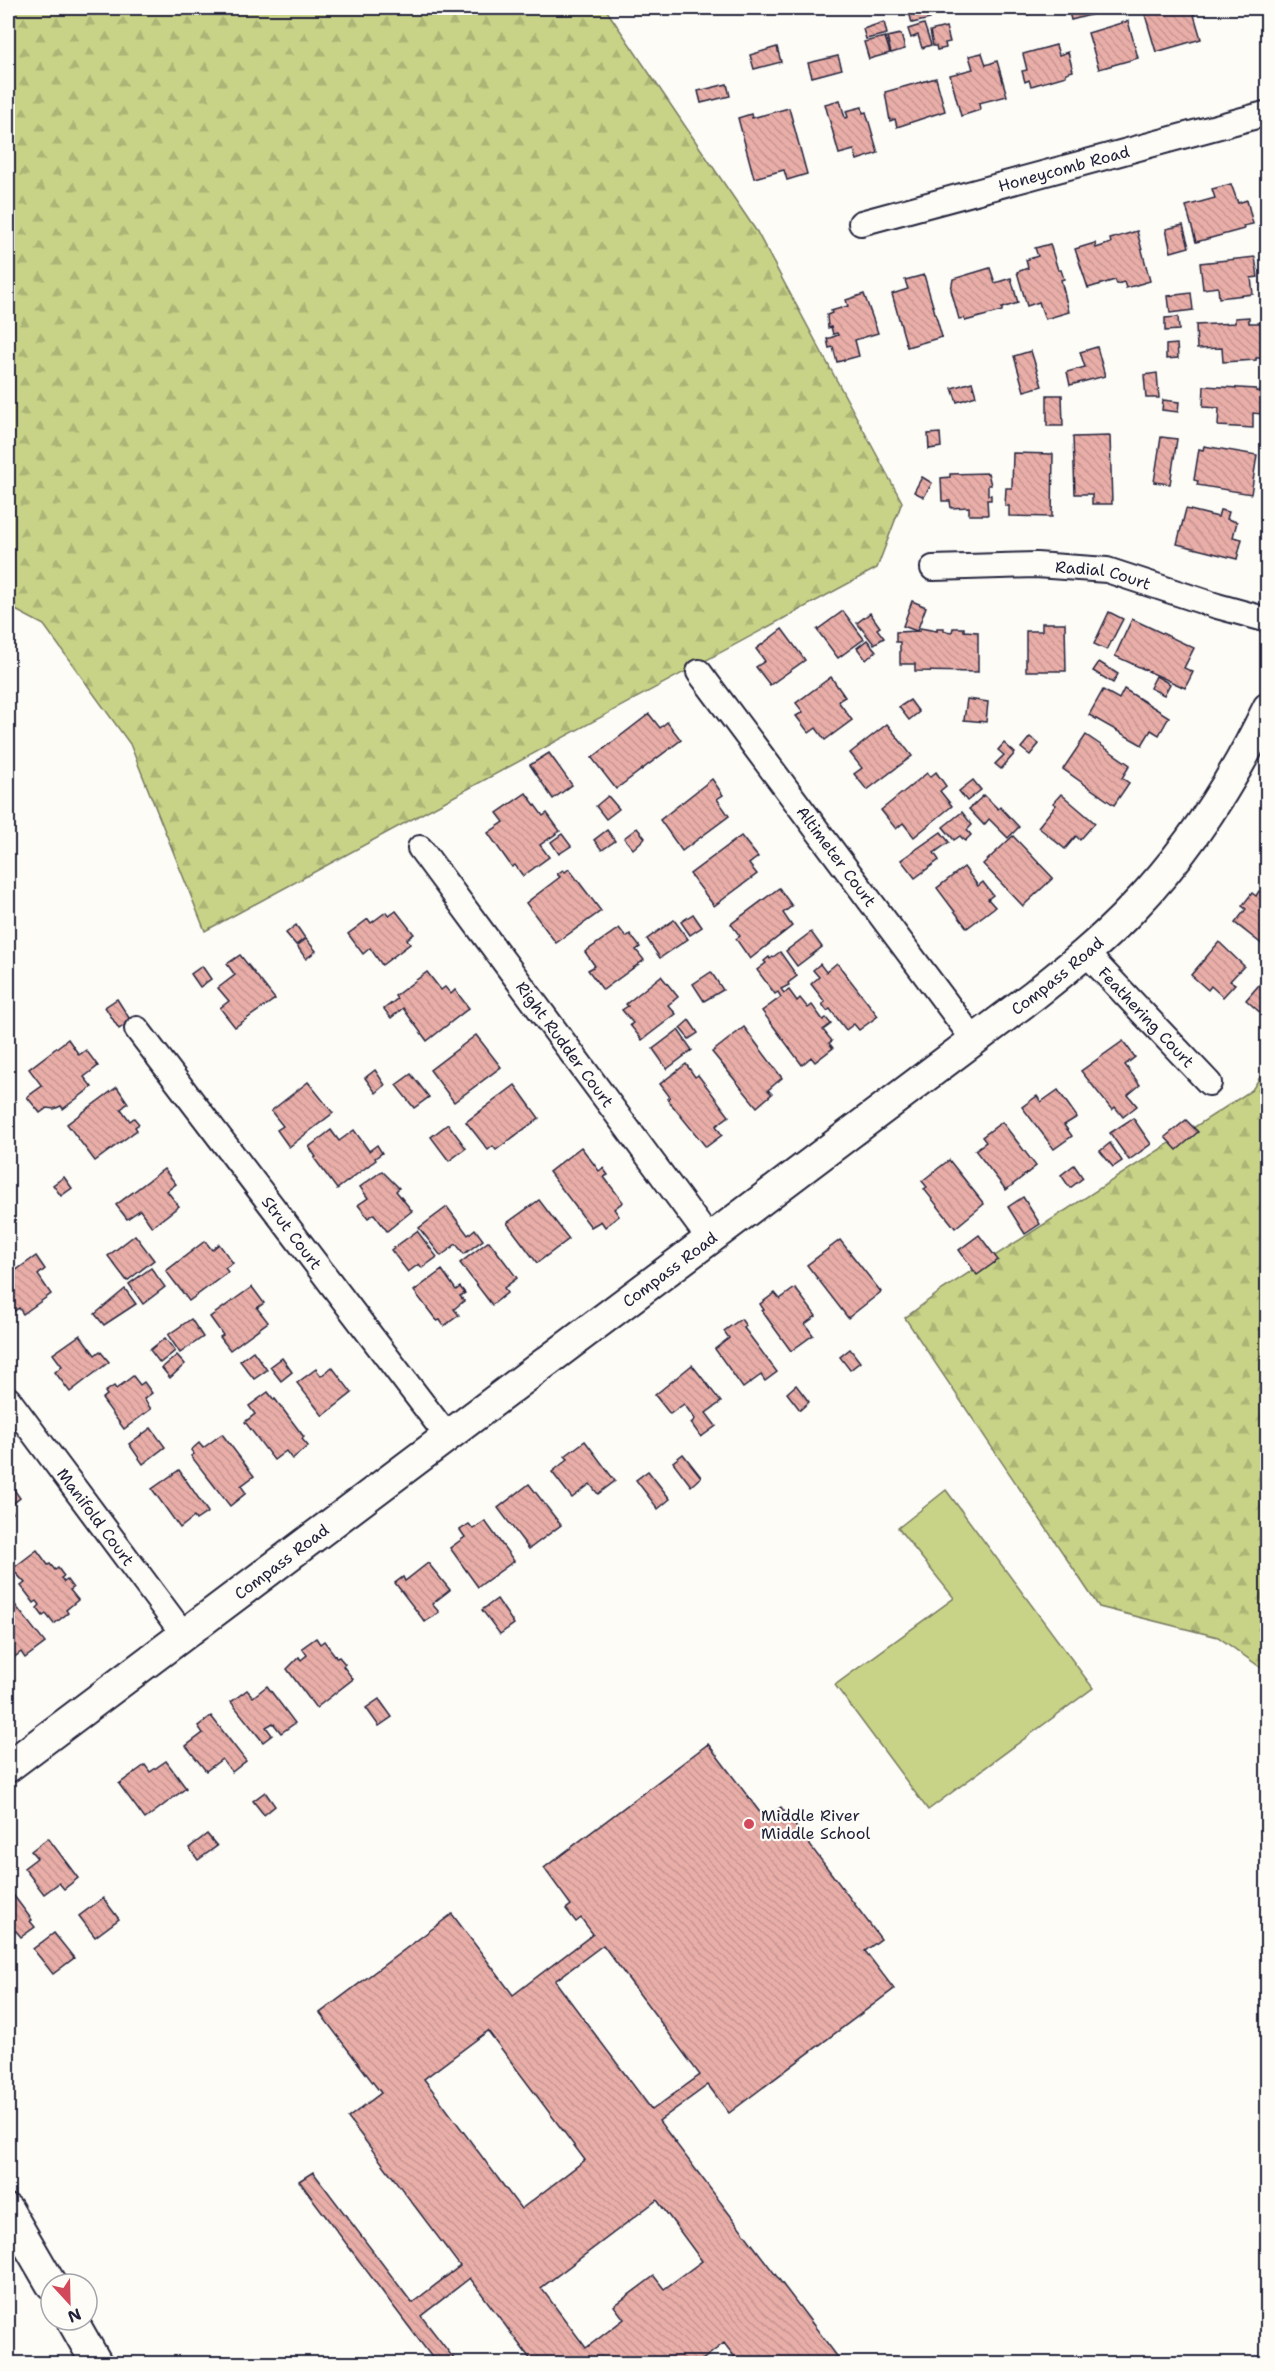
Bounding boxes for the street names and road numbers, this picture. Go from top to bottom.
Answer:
street label: Honeycomb Road [996,140,1132,196]
street label: Radial Court [1054,556,1154,594]
street label: Altimeter Court [792,802,881,911]
street label: Compass Road [1006,932,1108,1019]
street label: Feathering Court [1094,962,1199,1072]
street label: Right Rudder Court [512,977,619,1111]
street label: Strut Court [258,1192,327,1273]
street label: Compass Road [618,1227,721,1312]
street label: Manifold Court [53,1464,139,1570]
street label: Compass Road [230,1519,333,1604]

